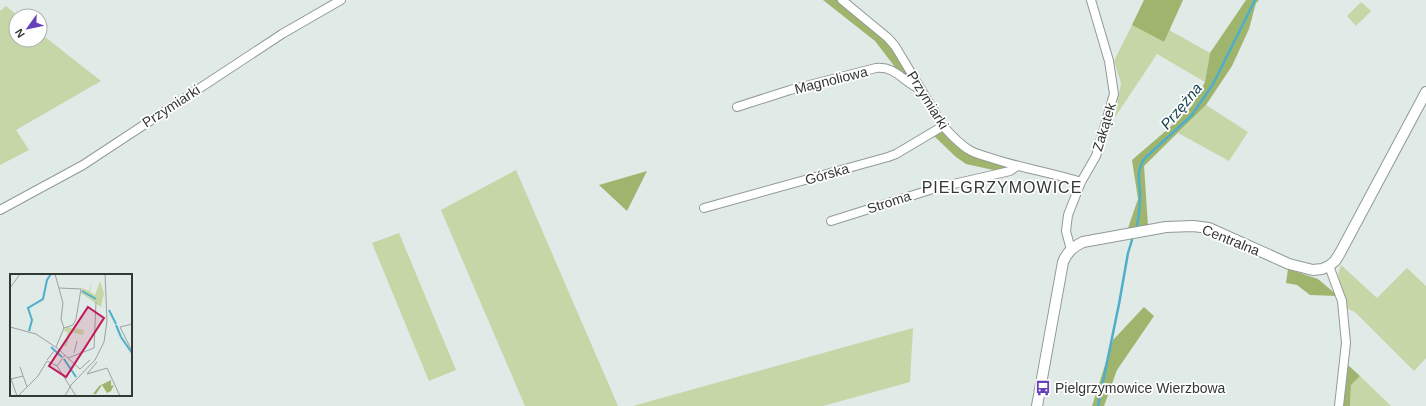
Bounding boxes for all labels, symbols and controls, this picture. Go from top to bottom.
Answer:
north arrow [8,8,48,48]
text: N [12,27,27,40]
street label: Magnoliowa [793,63,869,97]
street label: Przymiarki [904,68,952,132]
water label: Przężna [1157,79,1205,133]
street label: Przymiarki [139,81,203,131]
street label: Zakątek [1089,100,1119,153]
street label: Górska [803,160,851,188]
district label: PIELGRZYMOWICE [922,179,1082,196]
street label: Stroma [865,187,913,217]
street label: Centralna [1200,221,1262,259]
inset map [10,274,132,396]
bus stop icon: Pielgrzymowice Wierzbowa [1034,379,1052,397]
place label: Pielgrzymowice Wierzbowa [1055,380,1226,396]

